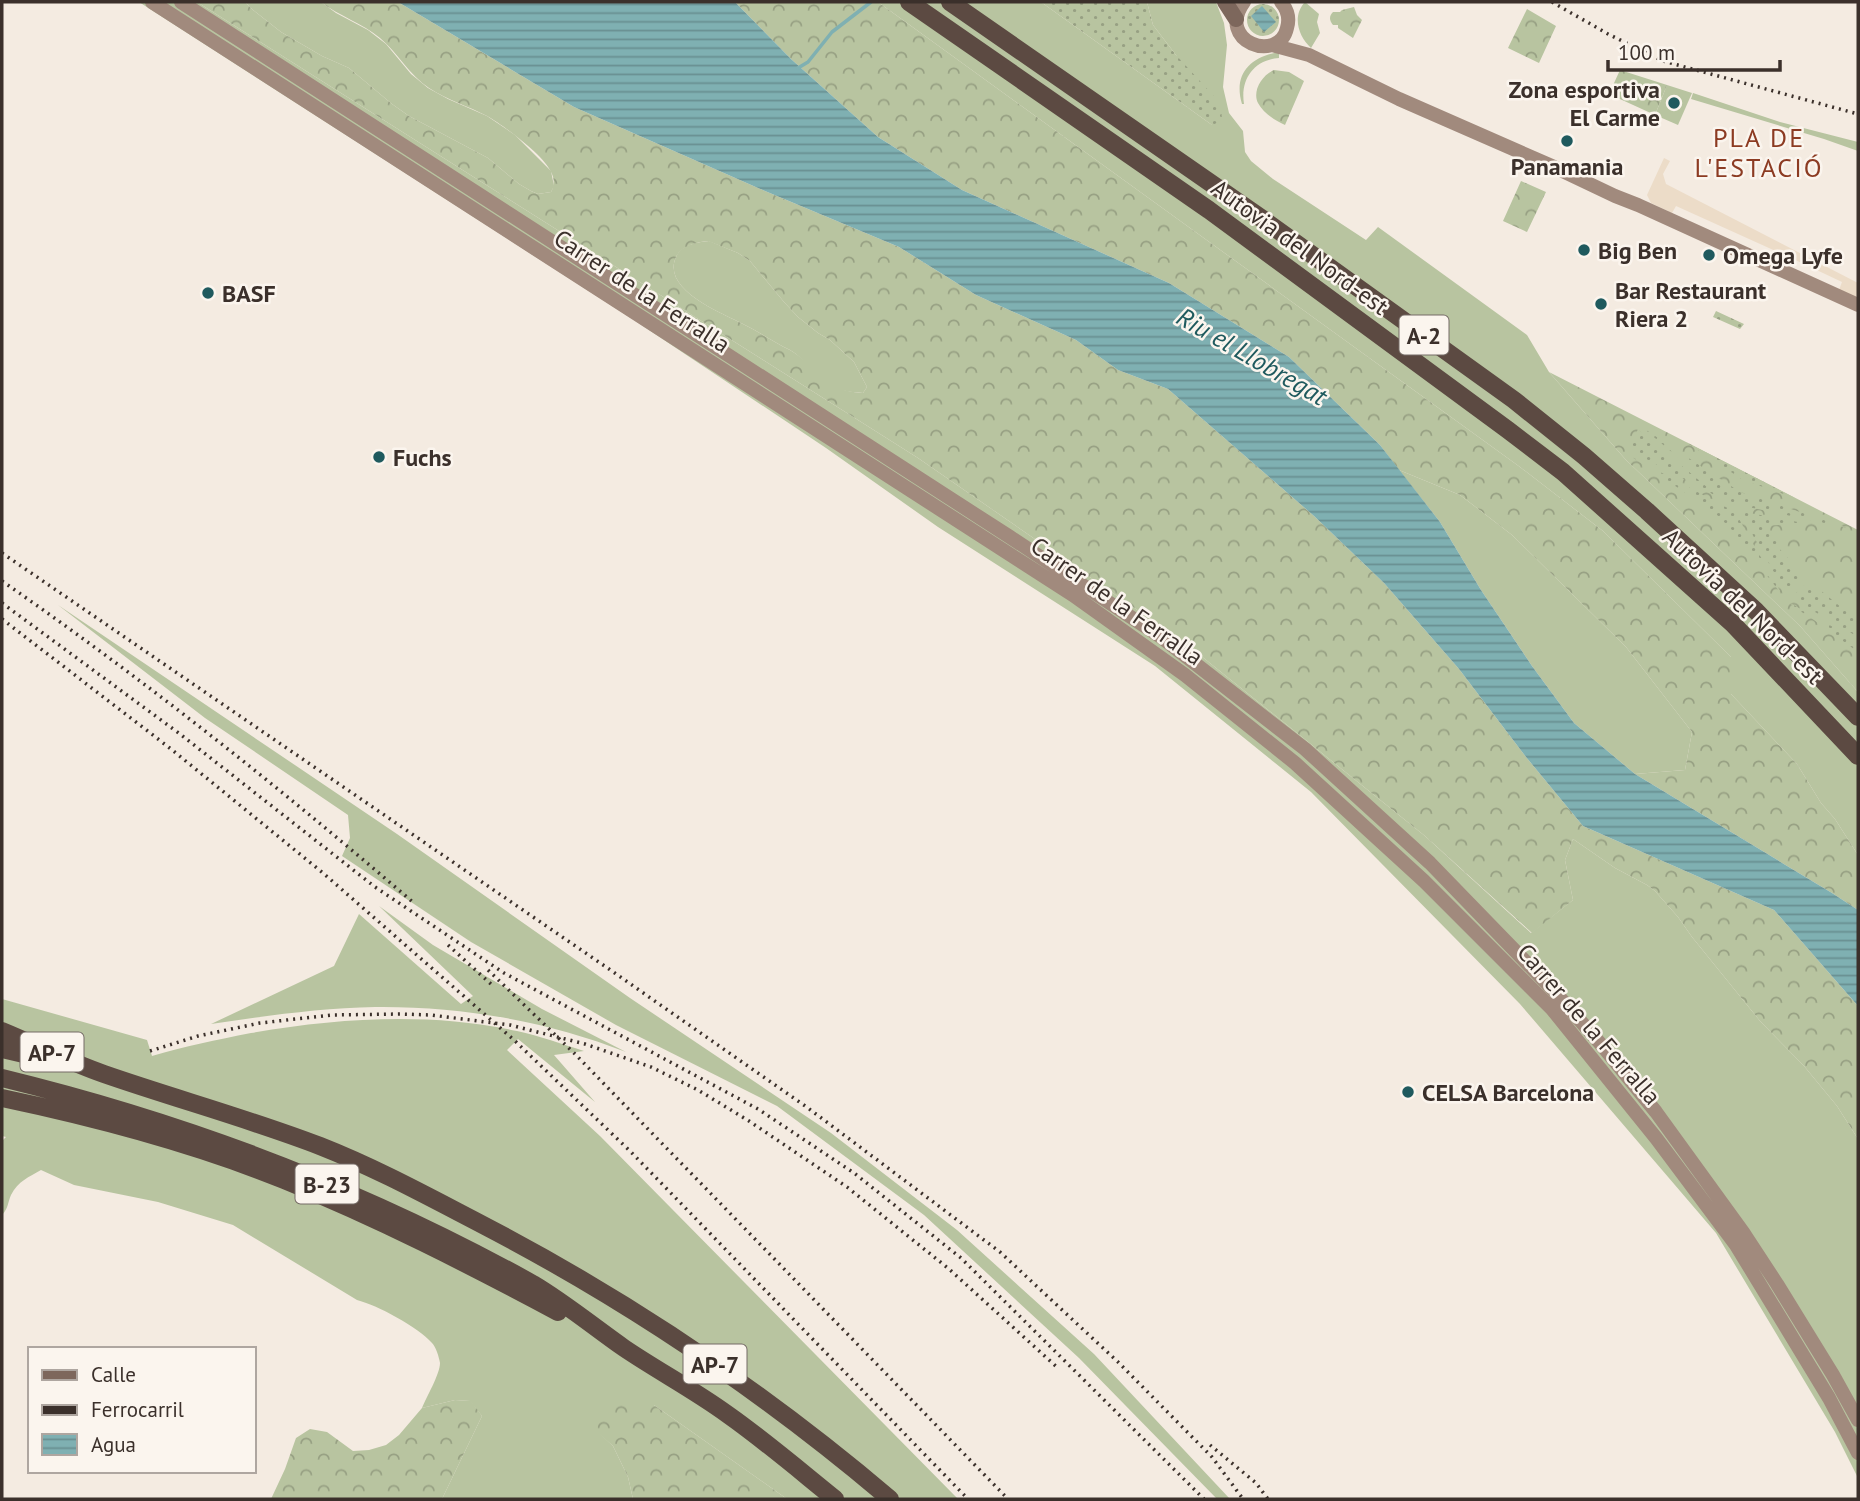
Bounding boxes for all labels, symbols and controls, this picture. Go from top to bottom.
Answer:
scale bar [1608,28,1780,72]
text: 100 m [1618,39,1675,66]
place label: Zona esportiva El Carme [1509,74,1660,133]
marker: Zona esportiva El Carme [1666,95,1682,111]
district label: PLA DE L'ESTACIÓ [1694,121,1824,184]
marker: Panamania [1559,133,1575,149]
place label: Panamania [1511,151,1623,182]
street label: Autovia del Nord-est [1205,172,1395,322]
street label: Carrer de la Ferralla [548,222,736,360]
place label: Big Ben [1598,235,1677,266]
place label: Omega Lyfe [1723,240,1843,271]
marker: Big Ben [1576,242,1592,258]
marker: Omega Lyfe [1701,247,1717,263]
place label: Bar Restaurant Riera 2 [1615,275,1767,334]
place label: BASF [222,278,276,309]
marker: BASF [200,285,216,301]
marker: Bar Restaurant Riera 2 [1593,296,1609,312]
water label: Riu el Llobregat [1171,300,1335,413]
road number: A-2 [1400,316,1448,354]
place label: Fuchs [393,442,452,473]
marker: Fuchs [371,449,387,465]
street label: Autovia del Nord-est [1656,521,1830,691]
street label: Carrer de la Ferralla [1025,530,1209,672]
street label: Carrer de la Ferralla [1510,937,1668,1111]
road number: AP-7 [20,1032,84,1072]
place label: CELSA Barcelona [1422,1077,1594,1108]
marker: CELSA Barcelona [1400,1084,1416,1100]
road number: B-23 [296,1164,358,1204]
road number: AP-7 [684,1344,746,1384]
legend [28,1347,256,1473]
text: Calle [91,1361,136,1388]
text: Ferrocarril [91,1396,184,1423]
text: Agua [91,1431,136,1458]

